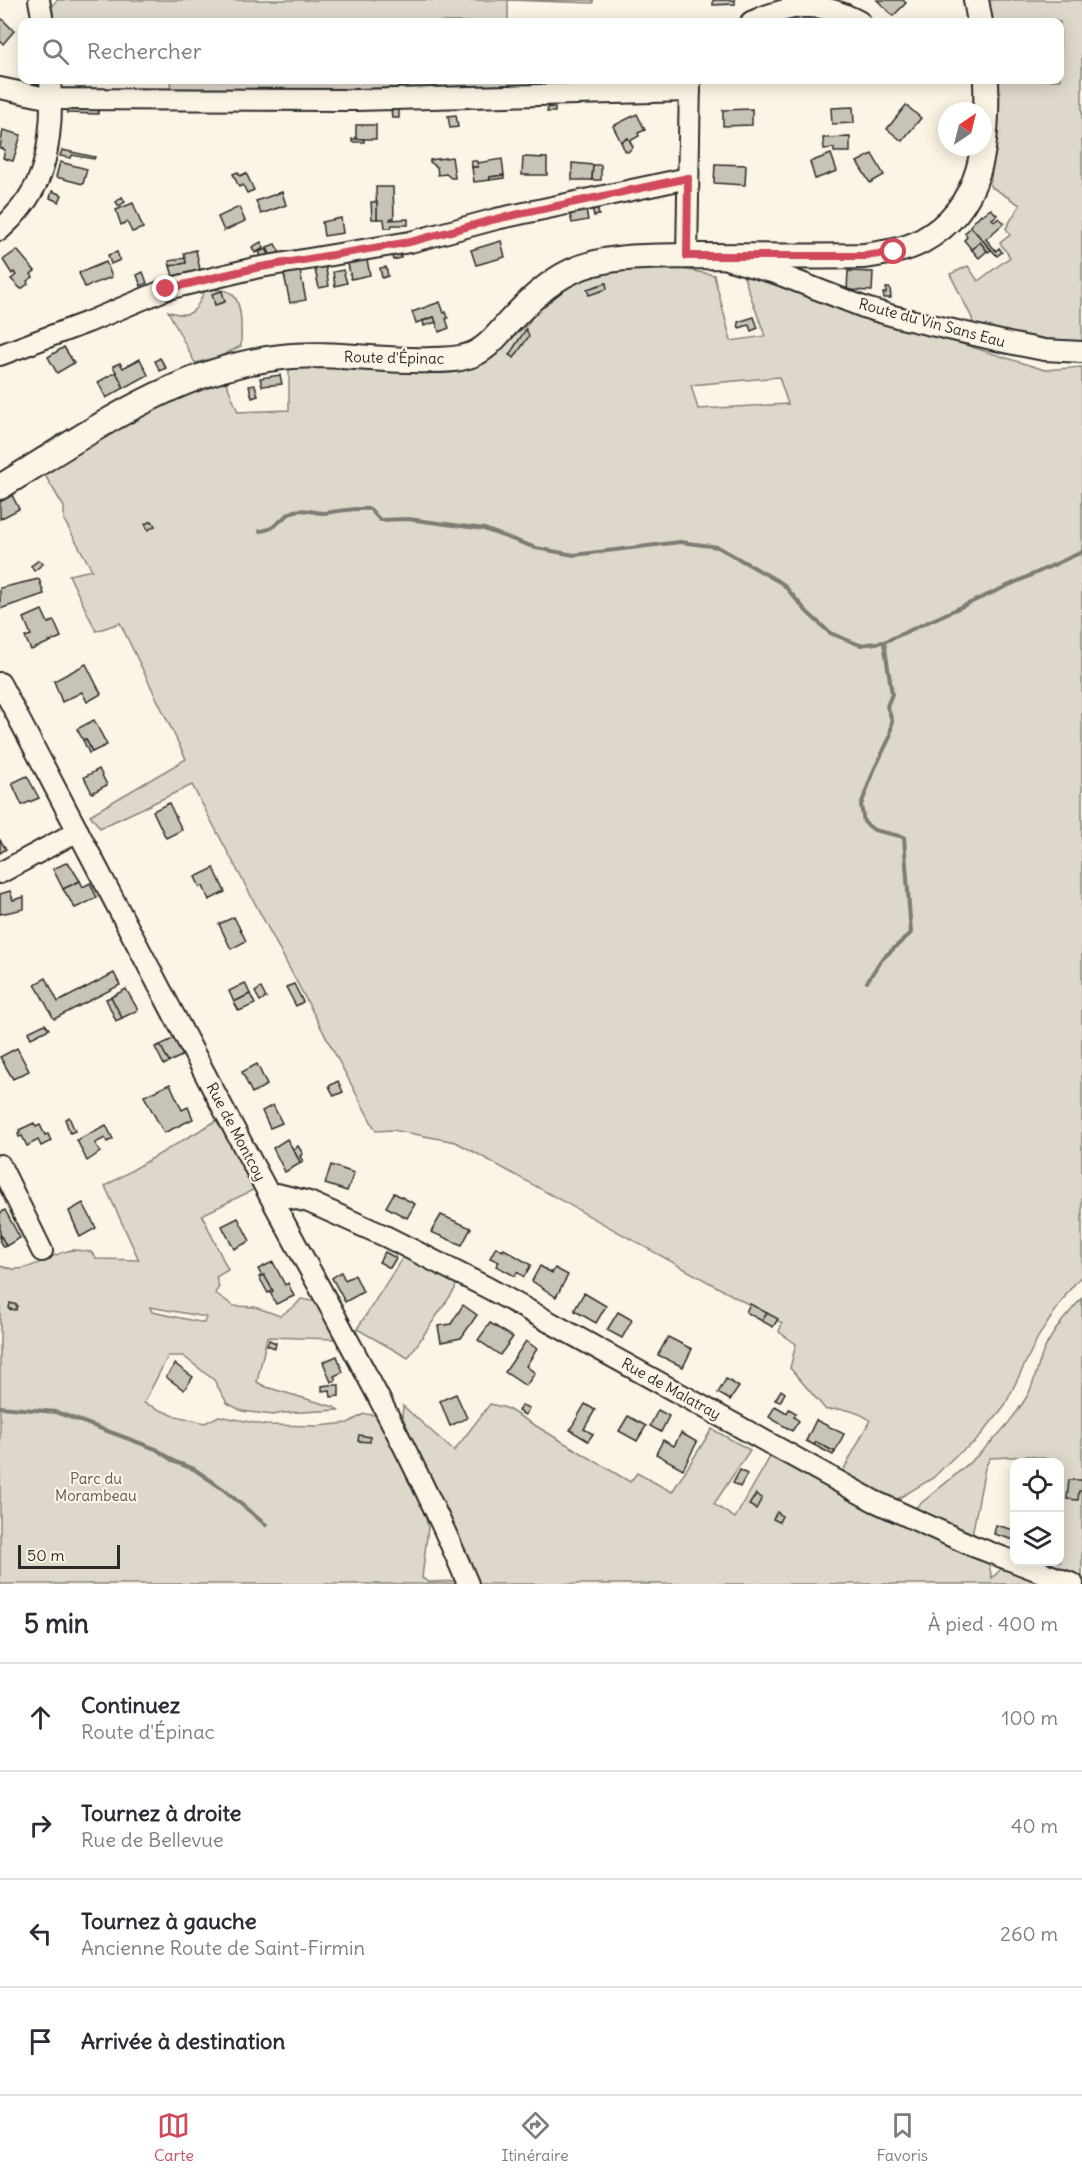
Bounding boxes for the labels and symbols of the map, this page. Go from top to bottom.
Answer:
north arrow [938,102,992,156]
route start [880,238,906,264]
route end [152,275,178,301]
street label: Route du Vin Sans Eau [857,294,1008,351]
street label: Route d'Épinac [344,347,445,368]
street label: Rue de Montcoy [203,1079,270,1184]
street label: Rue de Malatray [618,1353,724,1424]
park label: Parc du Morambeau [55,1469,137,1505]
scale bar [18,1542,120,1570]

